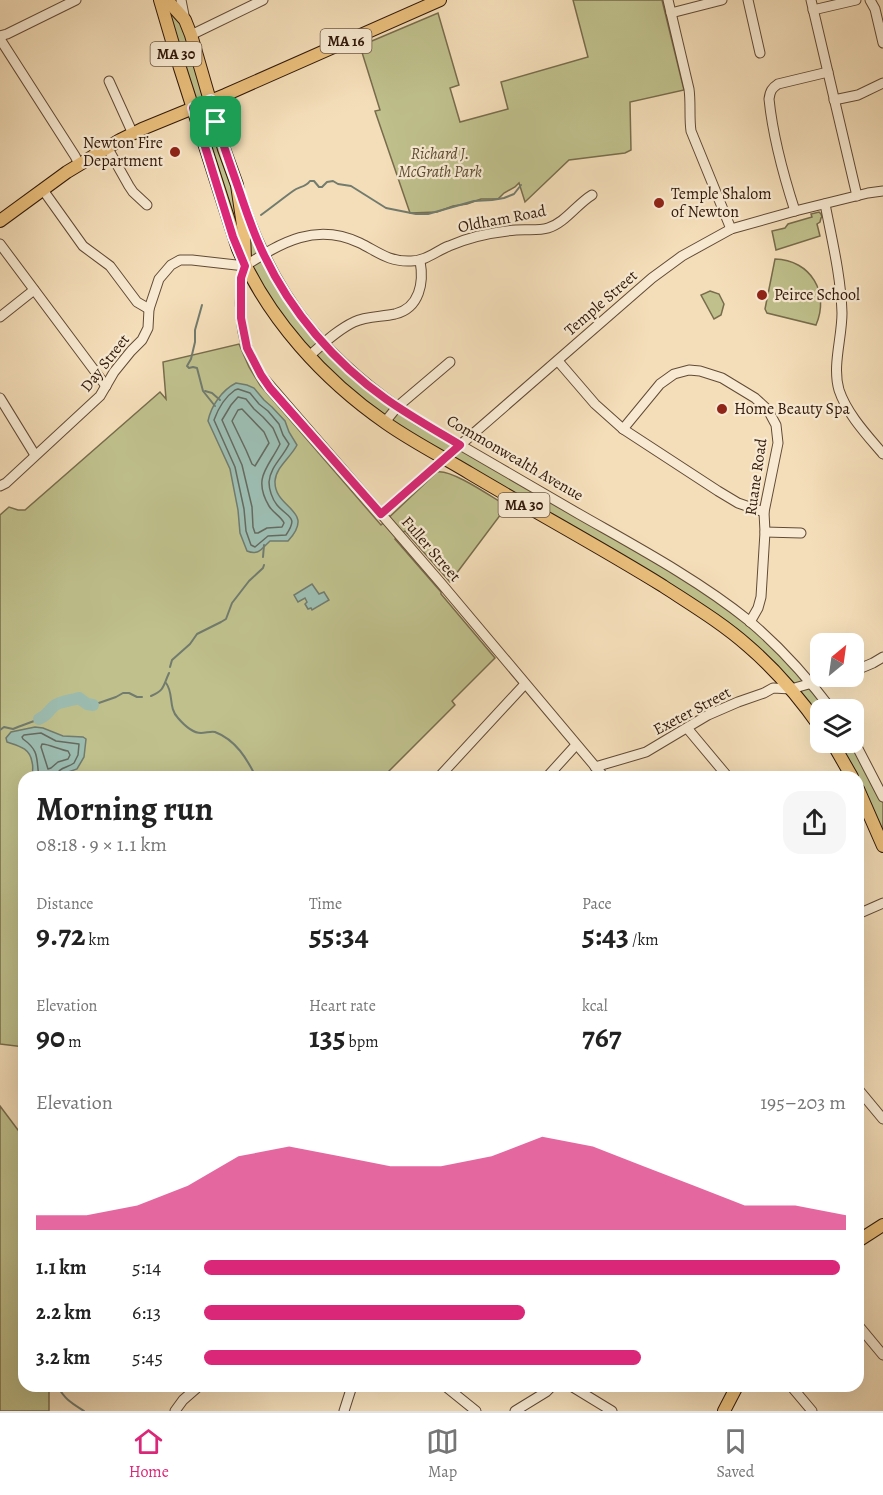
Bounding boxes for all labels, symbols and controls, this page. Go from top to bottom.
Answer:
road number: MA 16 [320,29,372,53]
road number: MA 30 [150,42,201,66]
pin [190,96,241,147]
icon: arrive [199,105,232,138]
place label: Newton Fire Department [83,132,163,172]
park label: Richard J. McGrath Park [398,143,482,183]
marker: Newton Fire Department [168,145,182,159]
place label: Temple Shalom of Newton [671,183,771,223]
marker: Temple Shalom of Newton [652,196,666,210]
street label: Oldham Road [456,200,548,238]
street label: Temple Street [560,265,642,341]
place label: Peirce School [774,284,860,306]
marker: Peirce School [755,288,769,302]
street label: Day Street [75,329,135,397]
place label: Home Beauty Spa [734,398,851,420]
marker: Home Beauty Spa [715,402,729,416]
street label: Commonwealth Avenue [442,410,588,506]
street label: Ruane Road [740,437,772,517]
road number: MA 30 [498,493,550,517]
street label: Fuller Street [396,511,466,587]
north arrow [810,633,864,687]
map controls [810,633,864,753]
street label: Exeter Street [649,681,735,741]
button: layers [810,699,864,753]
text: Morning run [36,786,213,831]
button: share [783,791,846,854]
text: 08:18 · 9 × 1.1 km [36,831,167,858]
text: Distance [36,893,93,915]
text: Time [309,893,342,915]
text: Pace [582,893,612,915]
text: 9.72 [36,915,85,955]
text: 55:34 [309,915,369,955]
text: 5:43 [582,915,629,955]
text: km [85,929,110,951]
text: /km [629,929,659,951]
text: Elevation [36,995,97,1017]
text: Heart rate [309,995,376,1017]
text: kcal [582,995,608,1017]
text: 90 [36,1017,65,1057]
text: 135 [309,1017,345,1057]
text: 767 [582,1017,622,1057]
text: m [65,1031,81,1053]
text: bpm [345,1031,379,1053]
text: Elevation [36,1089,113,1116]
text: 195–203 m [760,1089,846,1116]
text: 1.1 km [36,1254,86,1281]
text: 5:14 [132,1254,161,1281]
text: 2.2 km [36,1299,91,1326]
text: 6:13 [132,1299,161,1326]
text: 3.2 km [36,1344,90,1371]
text: 5:45 [132,1344,163,1371]
tab: Home [129,1425,169,1483]
tab: Map [426,1425,459,1483]
tab: Saved [716,1425,754,1483]

